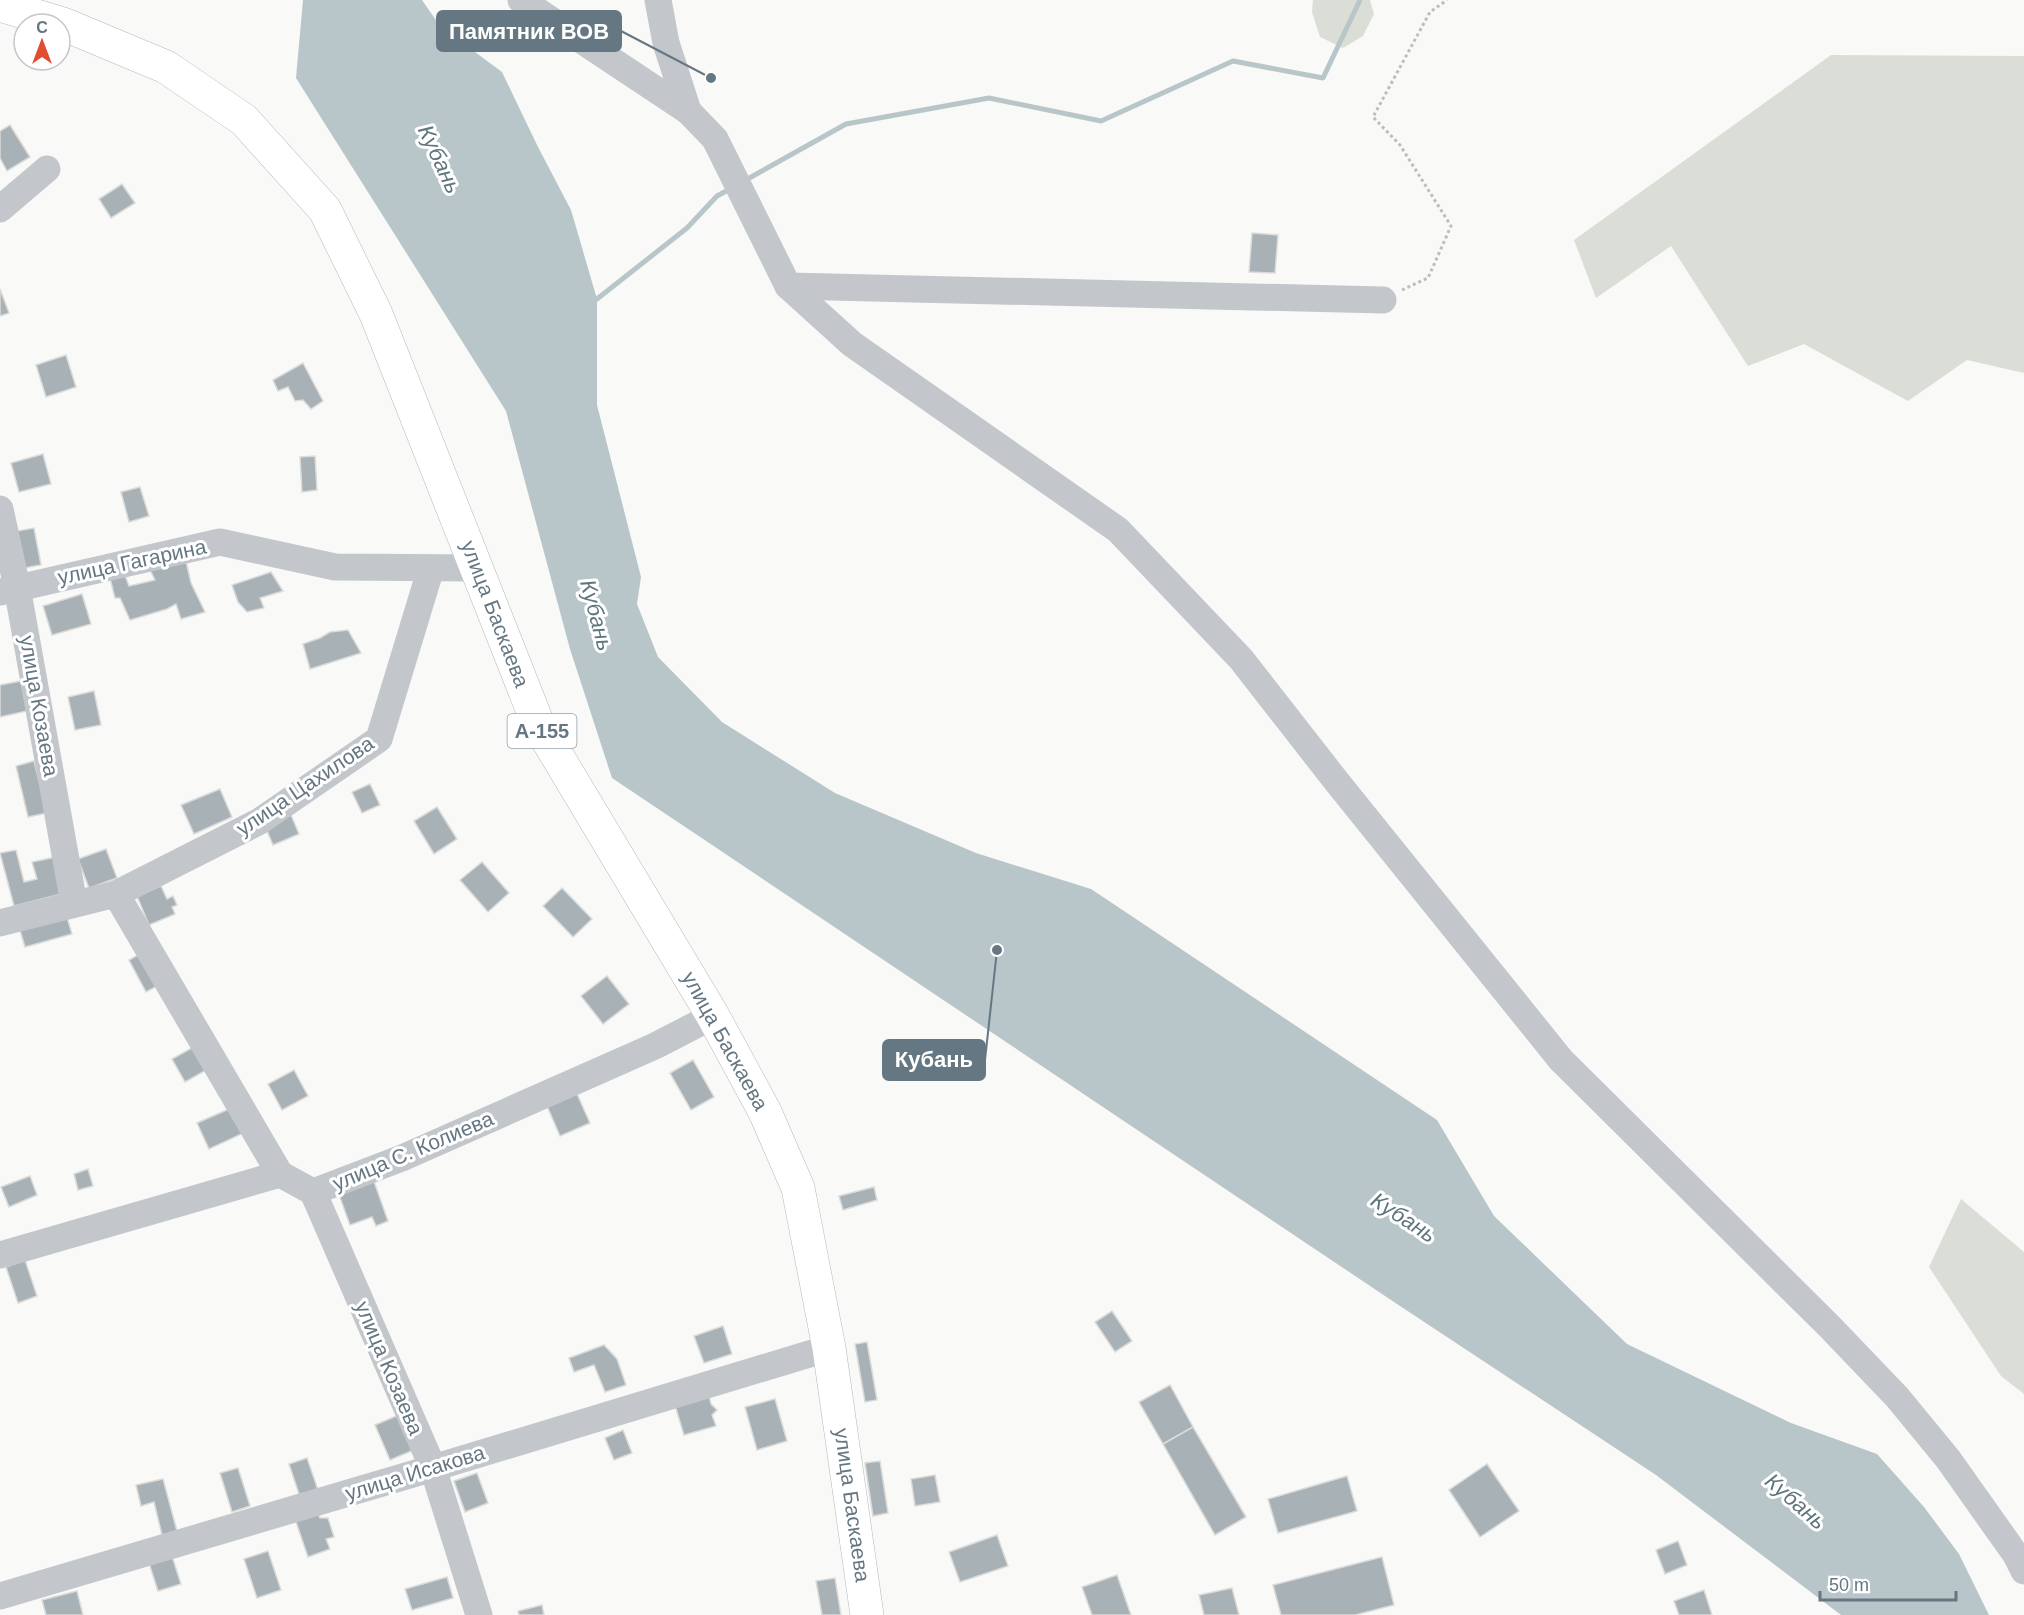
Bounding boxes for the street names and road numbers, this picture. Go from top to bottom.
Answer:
street label: улица Гагарина [56,534,208,588]
street label: улица Баскаева [457,537,534,691]
street label: улица Козаева [16,634,63,779]
road number: А-155 [508,714,576,748]
street label: улица Цахилова [232,731,378,840]
street label: улица Баскаева [678,967,773,1114]
street label: улица С. Колиева [329,1106,497,1195]
street label: улица Козаева [351,1298,428,1438]
street label: улица Баскаева [830,1427,875,1584]
street label: улица Исакова [342,1440,488,1505]

